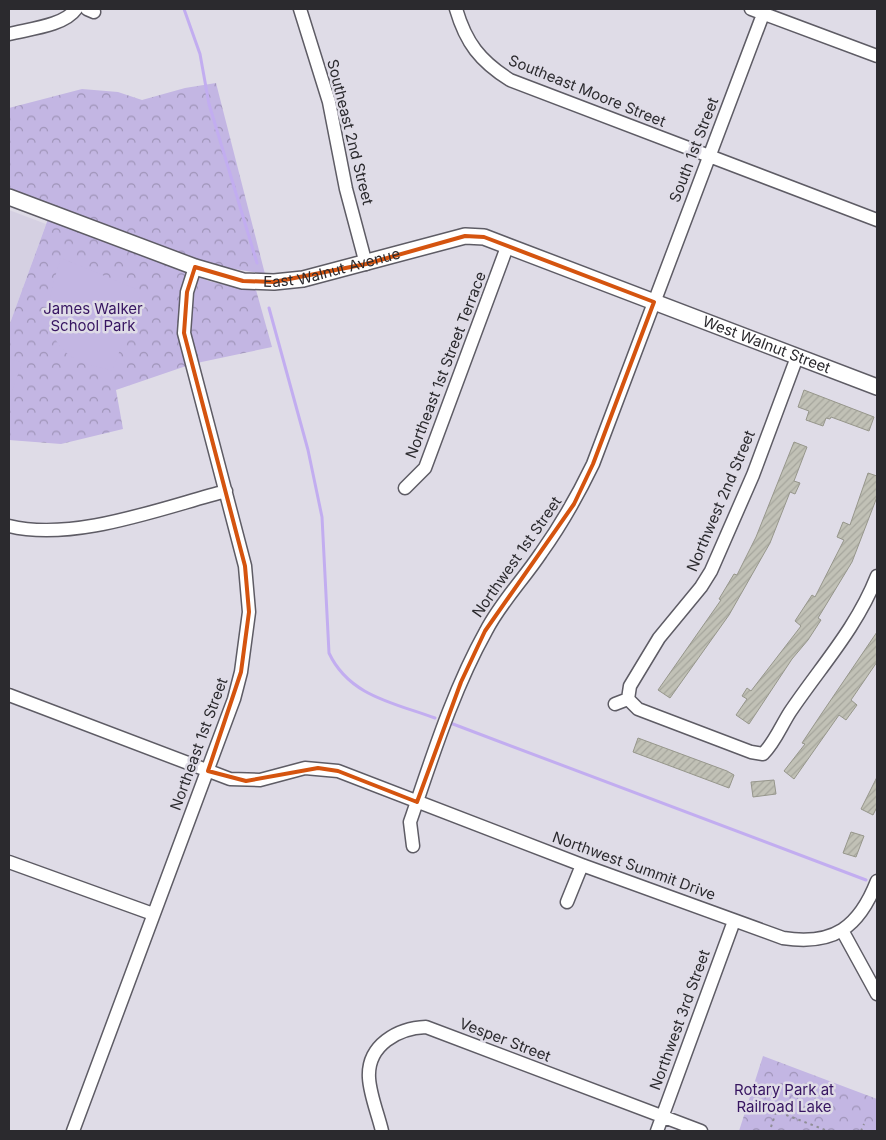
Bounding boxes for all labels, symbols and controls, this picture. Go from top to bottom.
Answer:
street label: Southeast Moore Street [506,50,669,131]
street label: Southeast 2nd Street [323,57,378,207]
street label: South 1st Street [665,95,722,205]
street label: East Walnut Avenue [263,244,402,291]
street label: Northeast 1st Street Terrace [401,269,490,461]
park label: James Walker School Park [43,299,143,335]
street label: West Walnut Street [700,311,833,377]
street label: Northwest 2nd Street [682,427,759,574]
street label: Northwest 1st Street [468,493,565,621]
street label: Northeast 1st Street [166,675,231,813]
street label: Northwest Summit Drive [550,827,718,904]
street label: Northwest 3rd Street [645,947,714,1093]
street label: Vesper Street [457,1013,554,1066]
park label: Rotary Park at Railroad Lake [734,1080,834,1116]

